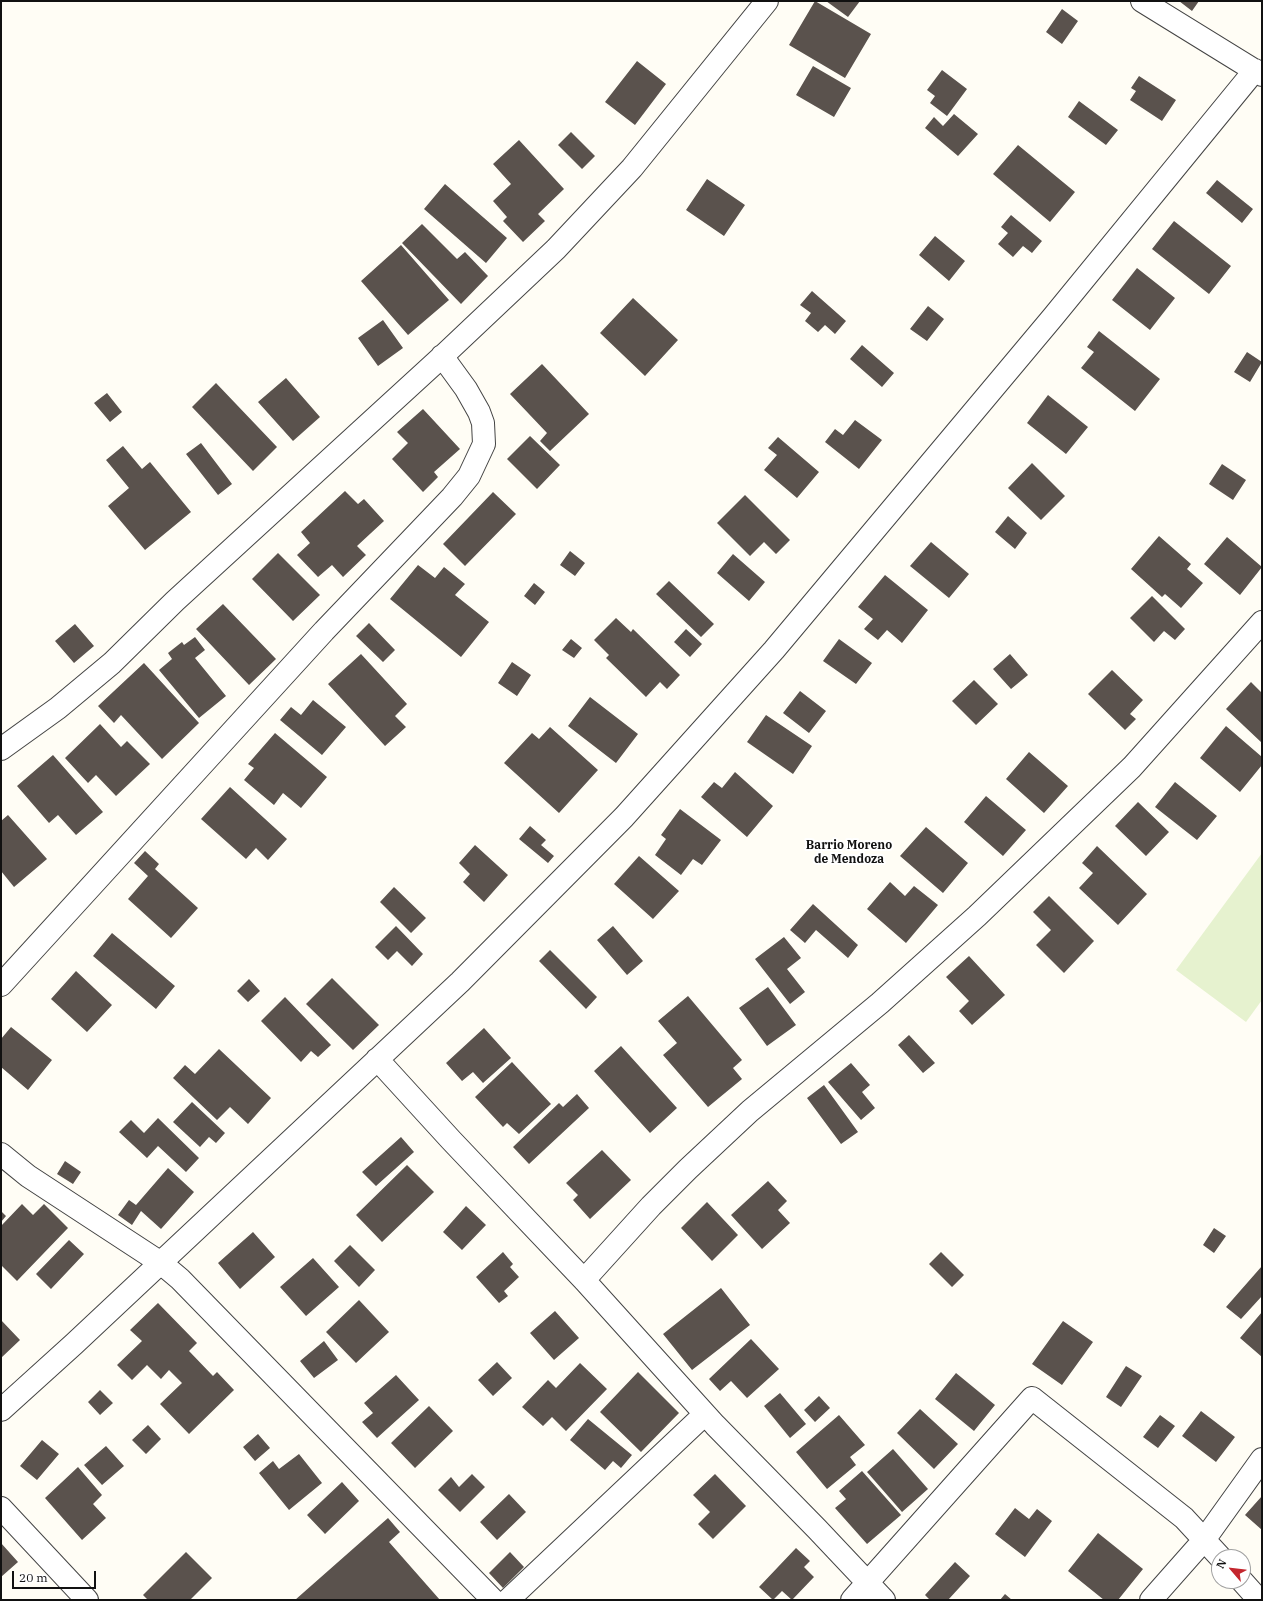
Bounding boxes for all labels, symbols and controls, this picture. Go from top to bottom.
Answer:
district label: Barrio Moreno de Mendoza [806,839,892,867]
north arrow [1211,1549,1251,1589]
text: N [1213,1557,1230,1571]
scale bar [14,1563,98,1589]
text: 20 m [19,1570,48,1585]

